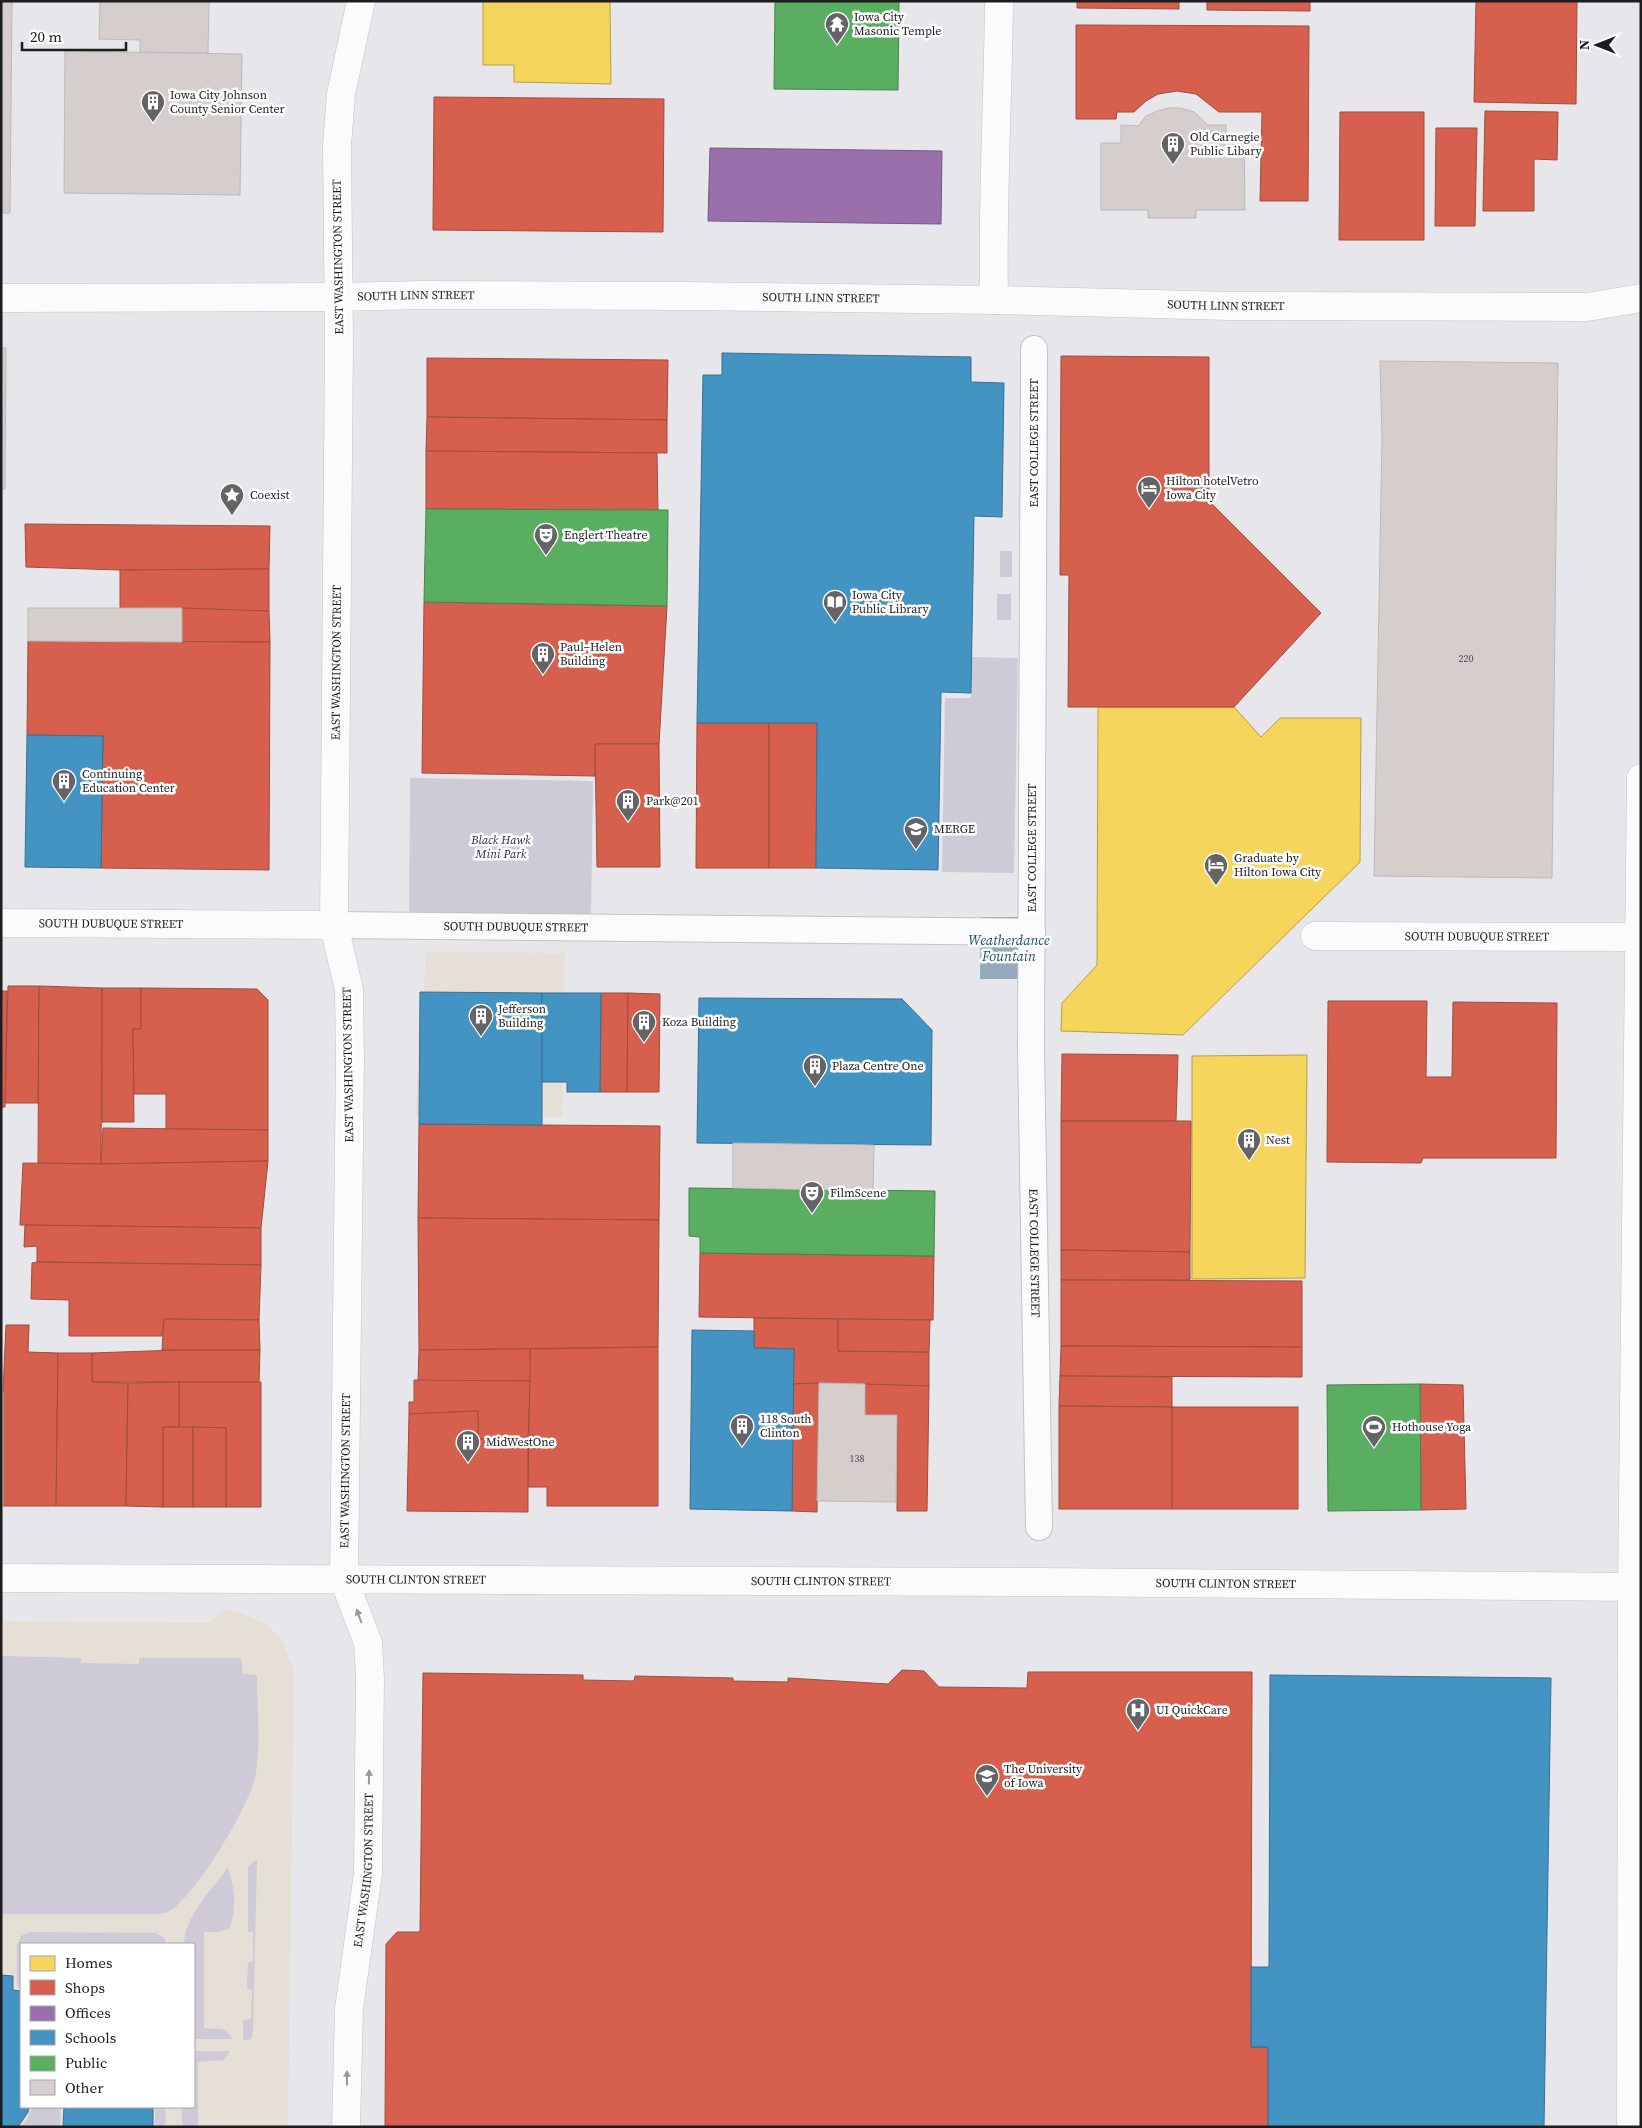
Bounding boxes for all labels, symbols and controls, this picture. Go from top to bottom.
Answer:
place label: Iowa City Masonic Temple [854,9,941,39]
temple icon: Iowa City Masonic Temple [824,11,850,45]
scale bar [22,20,126,52]
north arrow [1572,20,1622,70]
text: 20 m [30,26,62,47]
text: N [1574,40,1594,50]
place label: Iowa City Johnson County Senior Center [170,87,285,117]
building icon: Iowa City Johnson County Senior Center [140,89,166,123]
place label: Old Carnegie Public Libary [1190,129,1263,159]
building icon: Old Carnegie Public Libary [1160,131,1186,165]
street label: EAST WASHINGTON STREET [329,179,347,335]
street label: SOUTH LINN STREET [357,287,475,305]
street label: SOUTH LINN STREET [762,289,880,307]
street label: SOUTH LINN STREET [1167,296,1285,314]
street label: EAST COLLEGE STREET [1026,378,1042,507]
place label: Hilton hotelVetro Iowa City [1166,473,1259,503]
hotel icon: Hilton hotelVetro Iowa City [1136,475,1162,509]
place icon: Coexist [219,482,245,516]
place label: Coexist [250,487,289,503]
theatre icon: Englert Theatre [533,522,559,556]
place label: Englert Theatre [564,527,648,543]
street label: EAST WASHINGTON STREET [328,584,345,740]
place label: Iowa City Public Library [852,587,930,617]
library icon: Iowa City Public Library [822,589,848,623]
place label: Paul–Helen Building [560,639,622,669]
building icon: Paul–Helen Building [530,641,556,675]
house number: 220 [1459,652,1474,665]
place label: Continuing Education Center [82,766,175,796]
building icon: Continuing Education Center [51,768,77,802]
street label: EAST COLLEGE STREET [1024,783,1040,912]
building icon: Park@201 [615,788,641,822]
place label: Park@201 [646,793,699,809]
school or university icon: MERGE [903,816,929,850]
place label: MERGE [934,821,975,837]
park label: Black Hawk Mini Park [470,832,531,862]
place label: Graduate by Hilton Iowa City [1234,850,1322,880]
hotel icon: Graduate by Hilton Iowa City [1203,852,1229,886]
street label: SOUTH DUBUQUE STREET [39,915,184,932]
street label: SOUTH DUBUQUE STREET [444,918,589,936]
street label: SOUTH DUBUQUE STREET [1405,928,1550,945]
water label: Weatherdance Fountain [968,930,1050,966]
street label: EAST WASHINGTON STREET [339,987,357,1143]
place label: Jefferson Building [497,1001,546,1031]
building icon: Jefferson Building [468,1003,494,1037]
building icon: Koza Building [631,1009,657,1043]
place label: Koza Building [662,1014,736,1030]
building icon: Plaza Centre One [802,1053,828,1087]
place label: Plaza Centre One [832,1058,924,1074]
building icon: Nest [1236,1127,1262,1161]
place label: Nest [1266,1132,1290,1148]
theatre icon: FilmScene [799,1180,825,1214]
place label: FilmScene [830,1185,886,1201]
street label: EAST COLLEGE STREET [1025,1188,1044,1318]
street label: EAST WASHINGTON STREET [336,1392,354,1549]
place label: 118 South Clinton [760,1411,812,1441]
building icon: 118 South Clinton [729,1413,755,1447]
sports icon: Hothouse Yoga [1361,1414,1387,1448]
place label: Hothouse Yoga [1392,1419,1472,1435]
building icon: MidWestOne [455,1429,481,1463]
place label: MidWestOne [486,1434,555,1450]
house number: 138 [850,1452,865,1465]
street label: SOUTH CLINTON STREET [346,1571,487,1588]
street label: SOUTH CLINTON STREET [751,1573,892,1589]
street label: SOUTH CLINTON STREET [1156,1575,1297,1592]
one-way arrow [355,1608,363,1623]
hospital icon: UI QuickCare [1125,1697,1151,1731]
place label: UI QuickCare [1156,1702,1228,1718]
place label: The University of Iowa [1004,1761,1083,1791]
school or university icon: The University of Iowa [974,1763,1000,1797]
one-way arrow [365,1769,373,1785]
street label: EAST WASHINGTON STREET [350,1792,377,1948]
legend [20,1943,195,2108]
text: Homes [65,1952,112,1973]
text: Shops [65,1977,105,1998]
text: Offices [65,2002,111,2023]
text: Schools [65,2027,116,2048]
text: Public [65,2052,107,2073]
one-way arrow [343,2070,351,2086]
text: Other [65,2077,104,2098]

